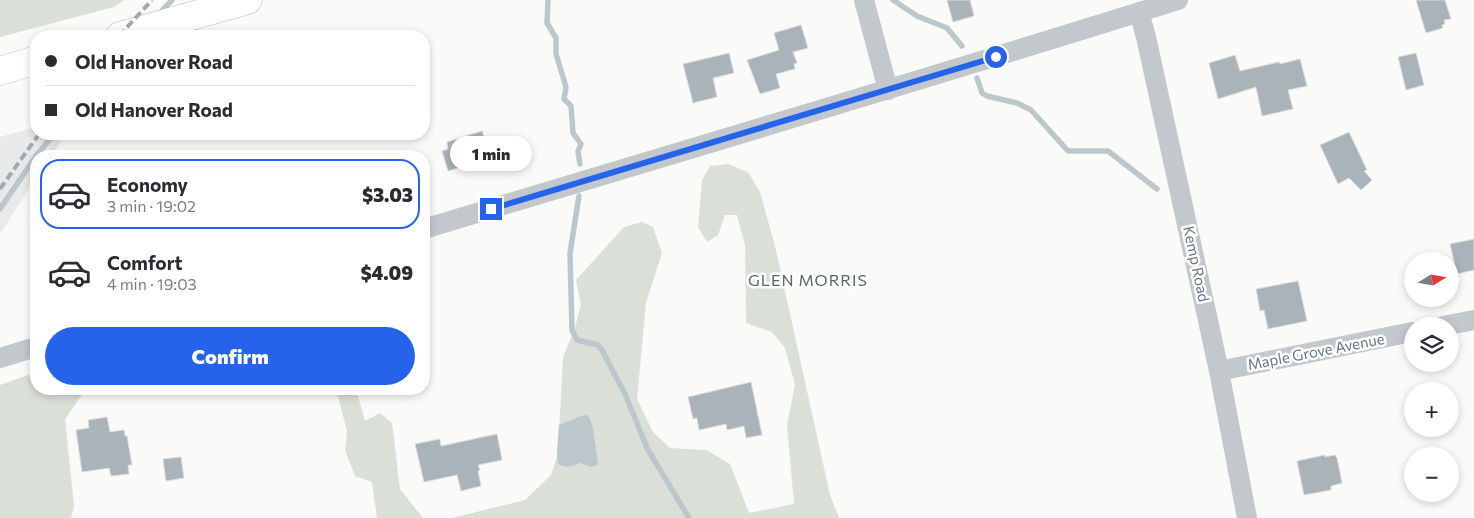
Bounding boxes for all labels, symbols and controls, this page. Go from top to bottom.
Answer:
route start [985,46,1007,68]
text: Old Hanover Road [75,50,233,73]
text: Old Hanover Road [75,98,233,121]
callout: 1 min [450,136,532,172]
text: 1 min [472,144,510,163]
icon: car [47,172,92,217]
text: Economy [107,173,188,196]
text: $3.03 [362,183,413,206]
text: 3 min · 19:02 [107,196,196,215]
route end [480,198,502,220]
street label: Kemp Road [1180,224,1214,303]
icon: car [47,250,92,295]
text: Comfort [107,251,183,274]
north arrow [1404,252,1459,308]
map controls [1404,252,1459,502]
text: $4.09 [360,261,413,284]
district label: GLEN MORRIS [748,270,868,289]
text: 4 min · 19:03 [107,274,197,293]
button: layers [1404,317,1459,372]
button: Confirm [45,327,415,385]
street label: Maple Grove Avenue [1246,329,1386,373]
button: + [1404,382,1459,437]
button: − [1404,447,1459,502]

